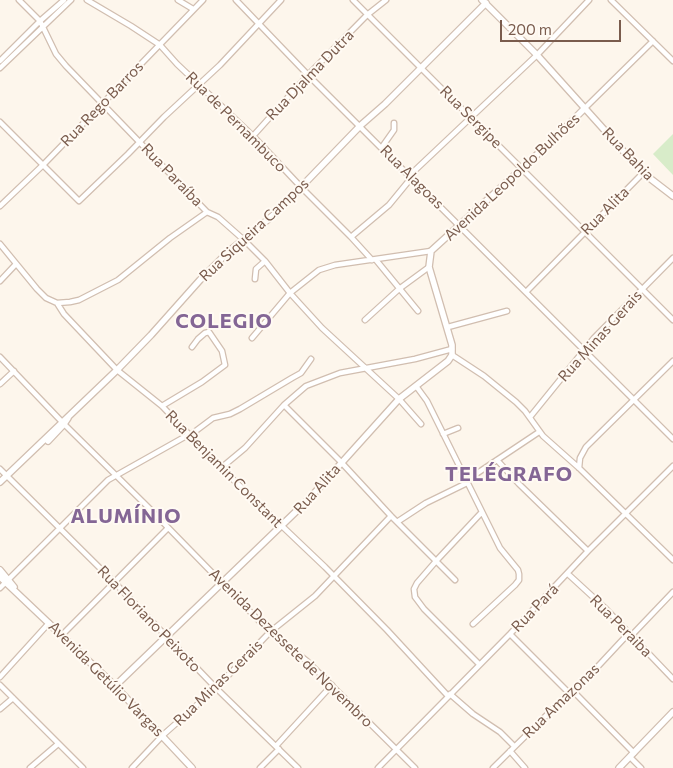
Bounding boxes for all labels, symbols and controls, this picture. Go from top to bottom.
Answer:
scale bar [503,10,624,42]
text: 200 m [508,20,552,38]
street label: Rua Djalma Dutra [262,26,358,124]
street label: Rua Rego Barros [57,58,147,150]
street label: Rua de Pernambuco [182,68,290,176]
street label: Rua Sergipe [436,82,506,152]
street label: Avenida Leopoldo Bulhões [441,109,583,245]
street label: Rua Bahia [598,124,658,184]
street label: Rua Paraíba [138,140,206,210]
street label: Rua Alagoas [376,141,448,213]
street label: Rua Siqueira Campos [196,175,312,285]
street label: Rua Alita [577,183,633,239]
street label: Rua Minas Gerais [554,287,646,385]
district label: COLEGIO [174,309,274,333]
street label: Rua Benjamin Constant [162,407,286,531]
street label: Rua Alita [290,460,344,518]
district label: TELÉGRAFO [444,462,574,486]
district label: ALUMÍNIO [69,504,183,528]
street label: Rua Floriano Peixoto [94,562,204,676]
street label: Avenida Dezessete de Novembro [205,565,377,731]
street label: Rua Pará [508,580,562,636]
street label: Rua Peraiba [586,591,656,661]
street label: Avenida Getúlio Vargas [45,618,167,740]
street label: Rua Minas Gerais [170,636,266,730]
street label: Rua Amazonas [519,660,603,742]

